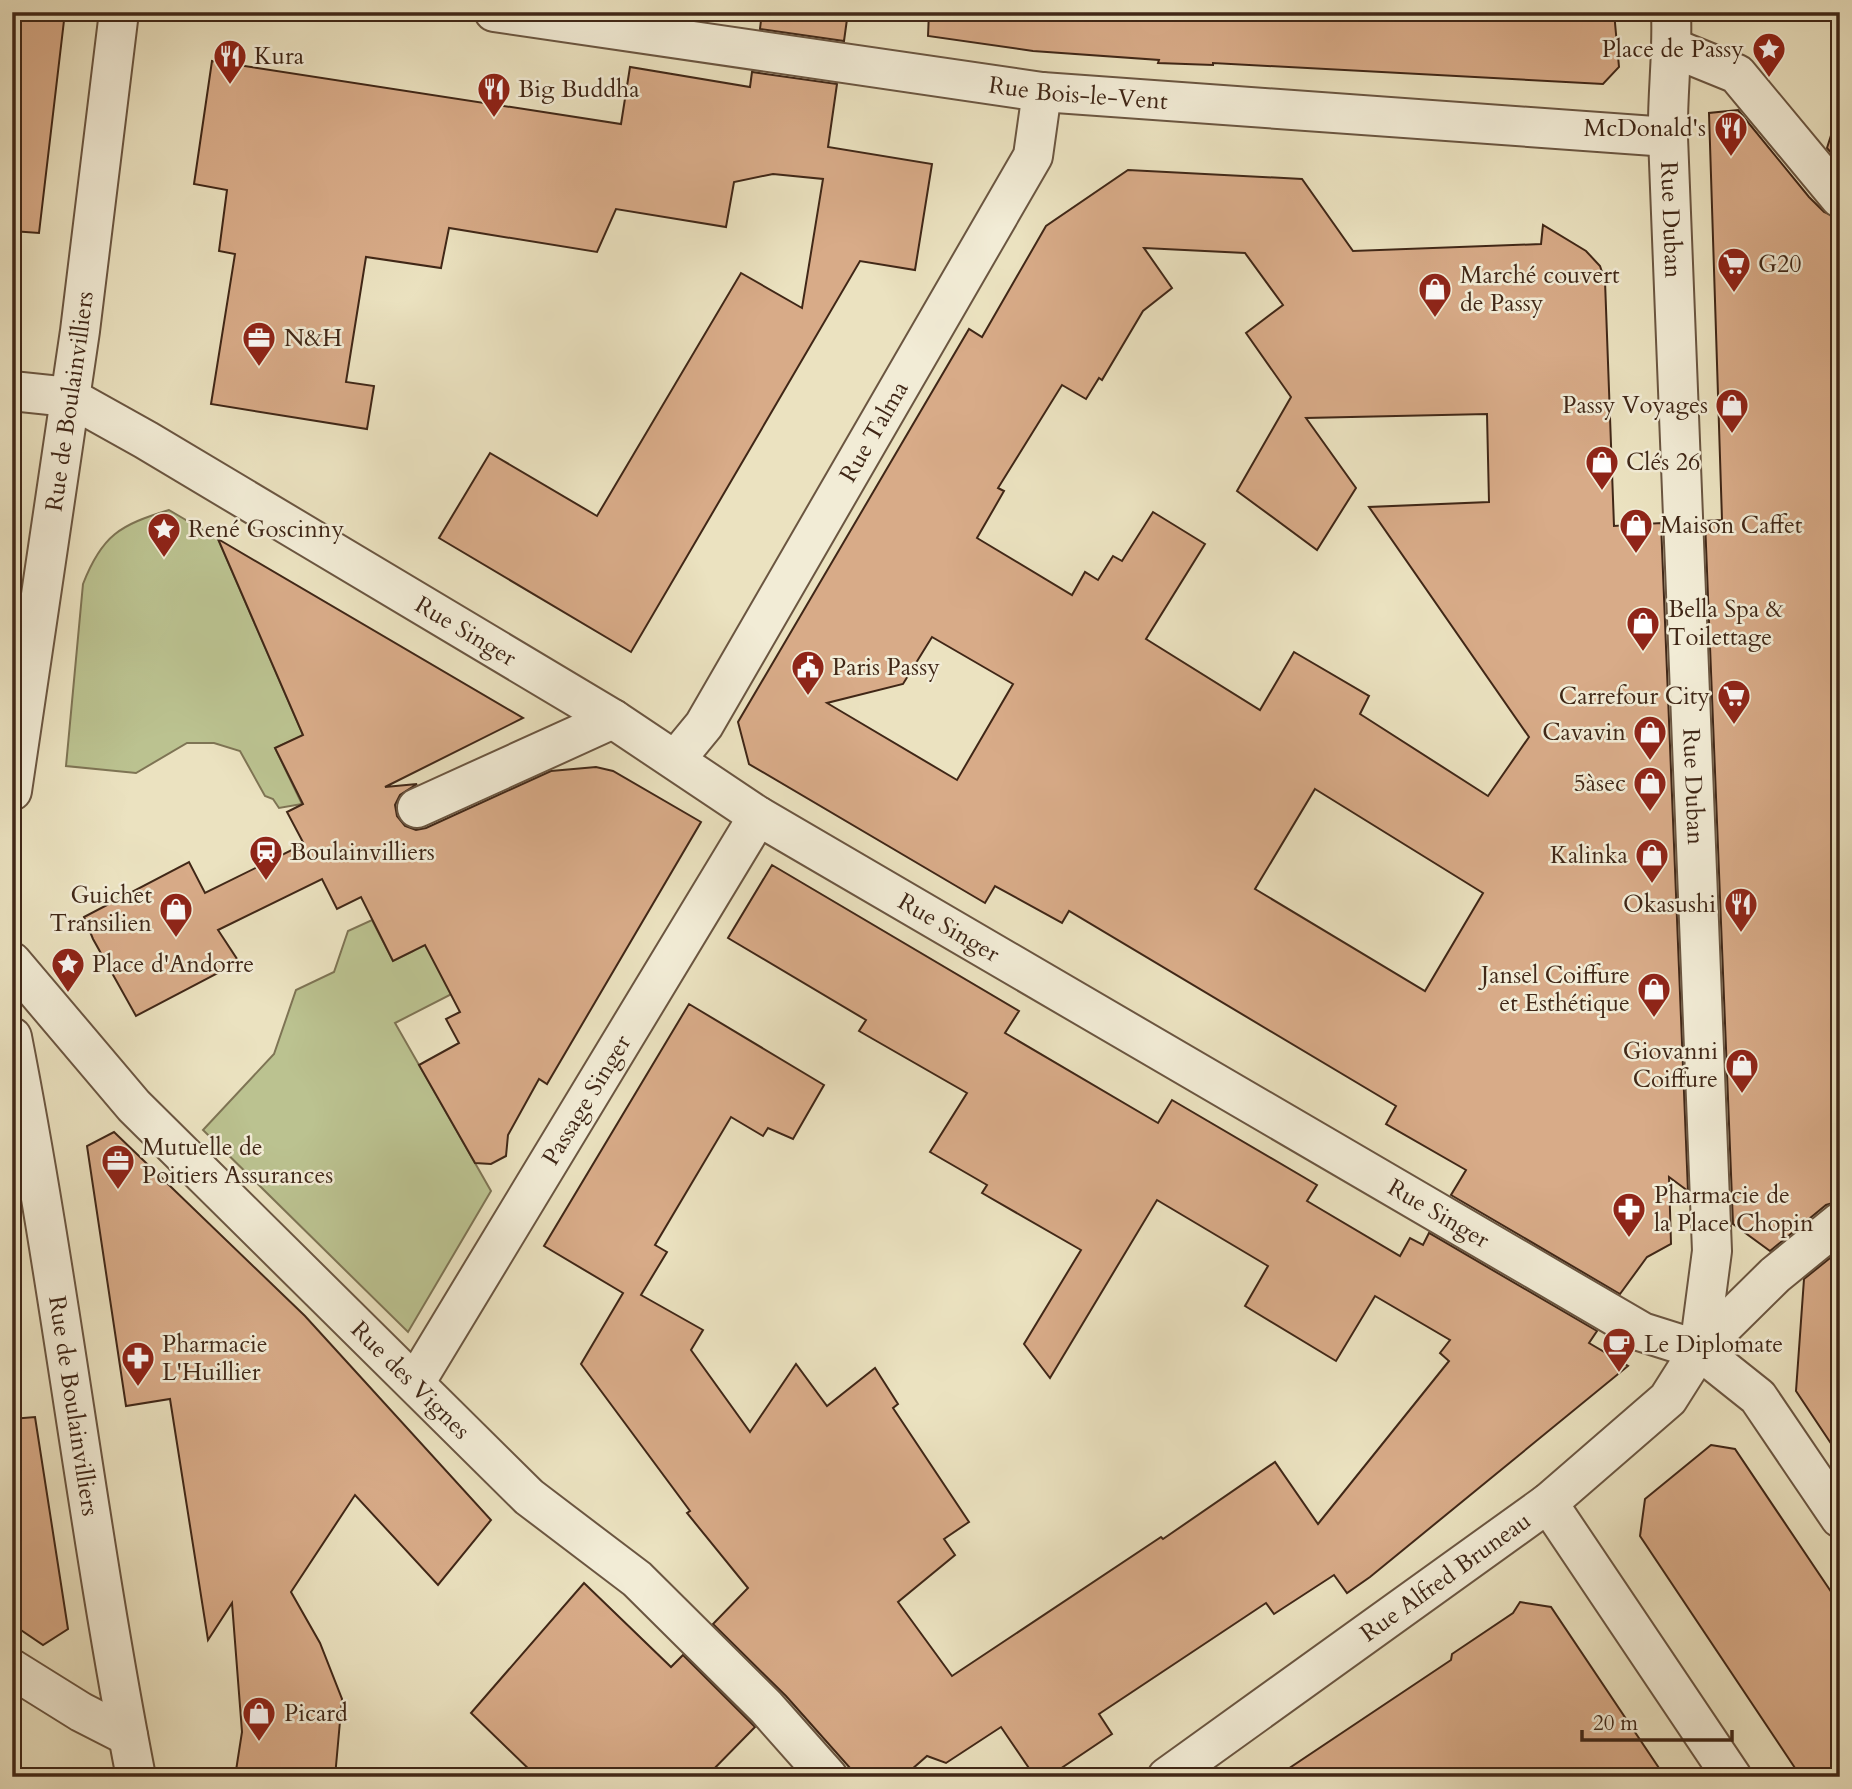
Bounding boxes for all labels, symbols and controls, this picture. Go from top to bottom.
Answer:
place icon: Place de Passy [1750,30,1788,79]
place label: Place de Passy [1602,33,1744,66]
restaurant icon: Kura [211,37,249,86]
place label: Kura [254,40,305,73]
street label: Rue Bois-le-Vent [987,68,1169,118]
restaurant icon: Big Buddha [475,70,513,119]
place label: Big Buddha [518,73,640,106]
restaurant icon: McDonald's [1712,109,1750,158]
place label: McDonald's [1584,112,1706,145]
street label: Rue Duban [1652,161,1690,279]
supermarket icon: G20 [1715,245,1753,294]
place label: G20 [1758,248,1802,281]
place label: Marché couvert de Passy [1460,259,1620,320]
shop icon: Marché couvert de Passy [1416,270,1454,319]
street label: Rue de Boulainvilliers [37,289,101,514]
office icon: N&H [240,319,278,368]
place label: N&H [284,322,342,355]
street label: Rue Talma [831,374,916,488]
shop icon: Passy Voyages [1713,386,1751,435]
place label: Passy Voyages [1562,389,1708,422]
shop icon: Clés 26 [1583,443,1621,492]
place label: Clés 26 [1626,446,1700,479]
shop icon: Maison Caffet [1617,506,1655,555]
place label: Maison Caffet [1660,509,1803,542]
place icon: René Goscinny [145,510,183,559]
place label: René Goscinny [188,513,344,546]
street label: Rue Singer [409,588,523,674]
place label: Bella Spa & Toilettage [1668,593,1784,654]
shop icon: Bella Spa & Toilettage [1624,604,1662,653]
public building icon: Paris Passy [789,648,827,697]
place label: Paris Passy [832,651,940,684]
supermarket icon: Carrefour City [1715,677,1753,726]
place label: Carrefour City [1559,680,1710,713]
shop icon: Cavavin [1631,713,1669,762]
place label: Cavavin [1542,716,1626,749]
street label: Rue Duban [1675,727,1712,846]
shop icon: 5àsec [1631,764,1669,813]
place label: 5àsec [1573,767,1626,800]
station icon: Boulainvilliers [247,833,285,882]
place label: Boulainvilliers [290,836,435,869]
shop icon: Kalinka [1633,836,1671,885]
place label: Kalinka [1550,839,1629,872]
place label: Guichet Transilien [49,879,152,940]
street label: Rue Singer [892,885,1006,970]
restaurant icon: Okasushi [1722,885,1760,934]
place label: Okasushi [1623,888,1716,921]
shop icon: Guichet Transilien [157,890,195,939]
place icon: Place d'Andorre [49,945,87,994]
place label: Place d'Andorre [92,948,254,981]
place label: Jansel Coiffure et Esthétique [1478,959,1630,1020]
shop icon: Jansel Coiffure et Esthétique [1635,970,1673,1019]
street label: Passage Singer [534,1028,639,1171]
place label: Giovanni Coiffure [1623,1035,1718,1096]
shop icon: Giovanni Coiffure [1723,1046,1761,1095]
place label: Mutuelle de Poitiers Assurances [142,1131,333,1192]
office icon: Mutuelle de Poitiers Assurances [99,1142,137,1191]
street label: Rue Singer [1382,1171,1496,1256]
place label: Pharmacie de la Place Chopin [1654,1179,1814,1240]
pharmacy icon: Pharmacie de la Place Chopin [1610,1190,1648,1239]
street label: Rue de Boulainvilliers [41,1293,107,1518]
street label: Rue des Vignes [344,1313,478,1446]
cafe icon: Le Diplomate [1600,1325,1638,1374]
place label: Pharmacie L'Huillier [162,1328,268,1389]
place label: Le Diplomate [1644,1328,1783,1361]
pharmacy icon: Pharmacie L'Huillier [119,1339,157,1388]
street label: Rue Alfred Bruneau [1353,1504,1537,1649]
shop icon: Picard [240,1694,278,1743]
place label: Picard [284,1697,348,1730]
scale bar [1582,1698,1733,1742]
text: 20 m [1593,1709,1638,1738]

